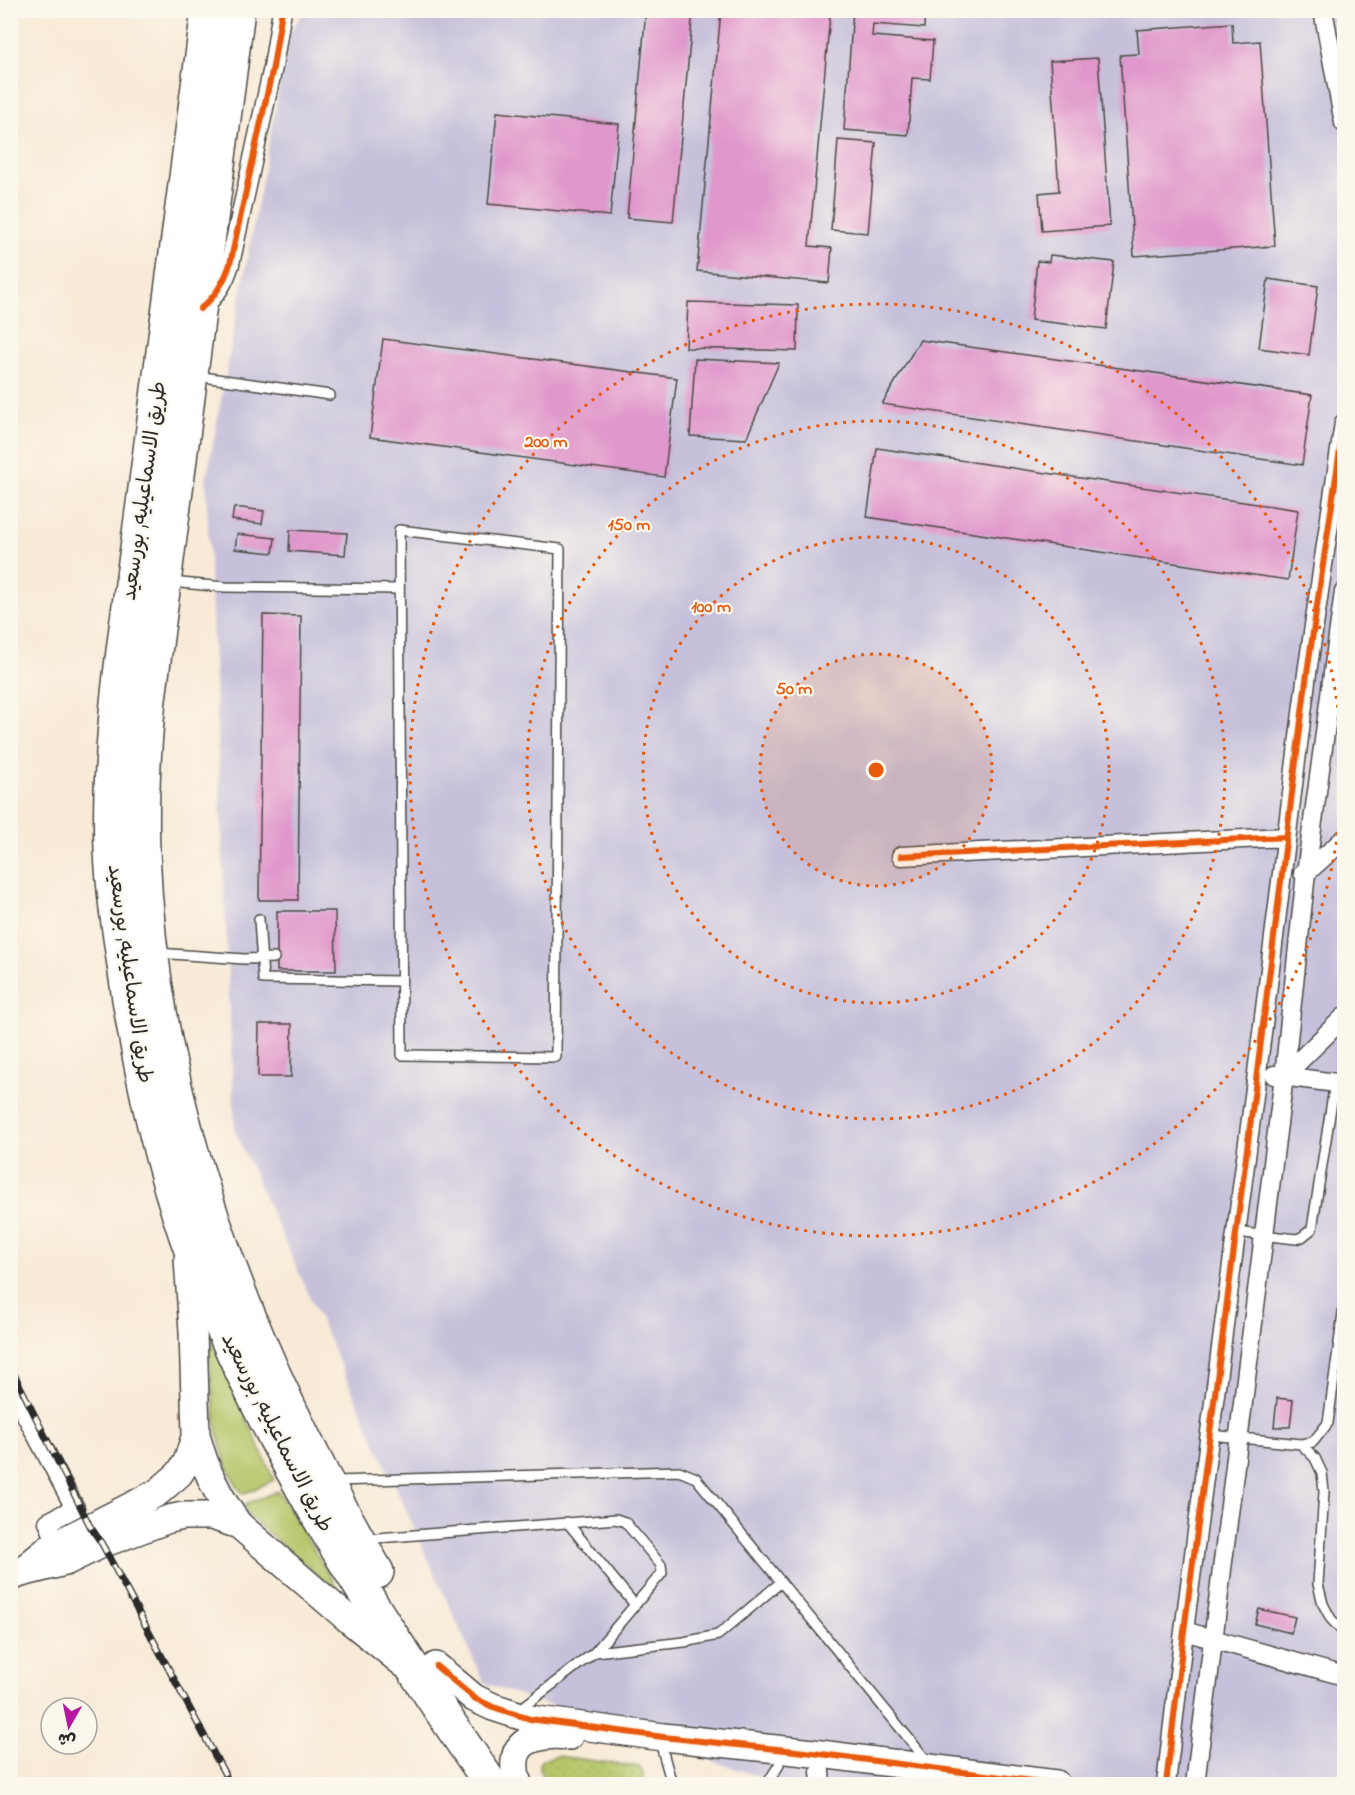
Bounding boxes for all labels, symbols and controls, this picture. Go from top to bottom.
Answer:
street label: طريق الاسماعيليه, بورسعيد [115,380,175,602]
text: 200 m [524,430,568,456]
text: 150 m [608,513,650,539]
text: 100 m [691,595,731,621]
text: 50 m [776,677,812,703]
centre of rings [866,760,886,780]
street label: طريق الاسماعيليه, بورسعيد [99,863,159,1085]
street label: طريق الاسماعيليه, بورسعيد [213,1328,339,1538]
north arrow [39,1696,99,1756]
text: ش [56,1726,78,1752]

